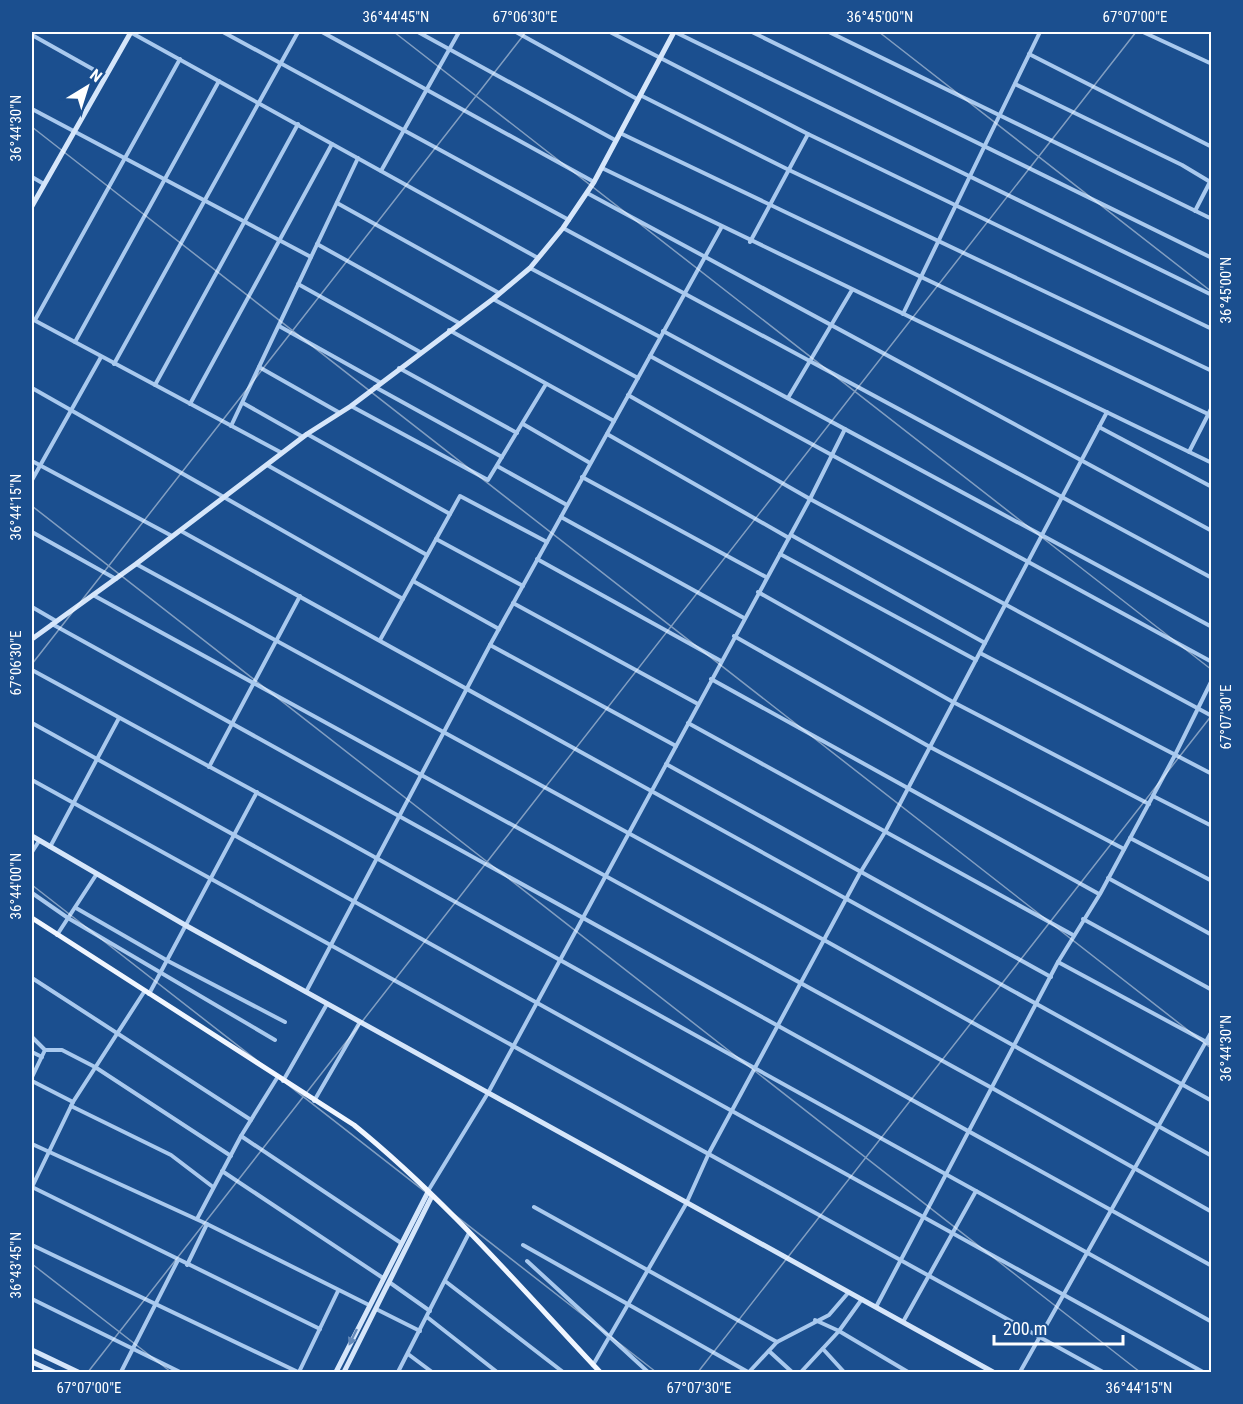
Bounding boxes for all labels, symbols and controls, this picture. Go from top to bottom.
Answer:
text: 36°44'45"N [363,8,429,26]
text: 67°06'30"E [493,8,557,26]
text: 36°45'00"N [847,8,913,26]
text: 67°07'00"E [1103,8,1167,26]
north arrow [57,57,117,117]
text: N [86,65,106,86]
text: 36°44'30"N [7,95,25,161]
text: 36°45'00"N [1217,257,1235,323]
text: 36°44'15"N [7,474,25,540]
text: 67°06'30"E [7,631,25,695]
text: 67°07'30"E [1217,685,1235,749]
text: 36°44'00"N [7,853,25,919]
text: 36°44'30"N [1217,1015,1235,1081]
text: 36°43'45"N [7,1232,25,1298]
scale bar [994,1308,1123,1346]
text: 200 m [1003,1318,1047,1339]
one-way arrow [348,1329,358,1346]
text: 67°07'00"E [57,1379,121,1397]
text: 67°07'30"E [667,1379,731,1397]
text: 36°44'15"N [1106,1379,1172,1397]

